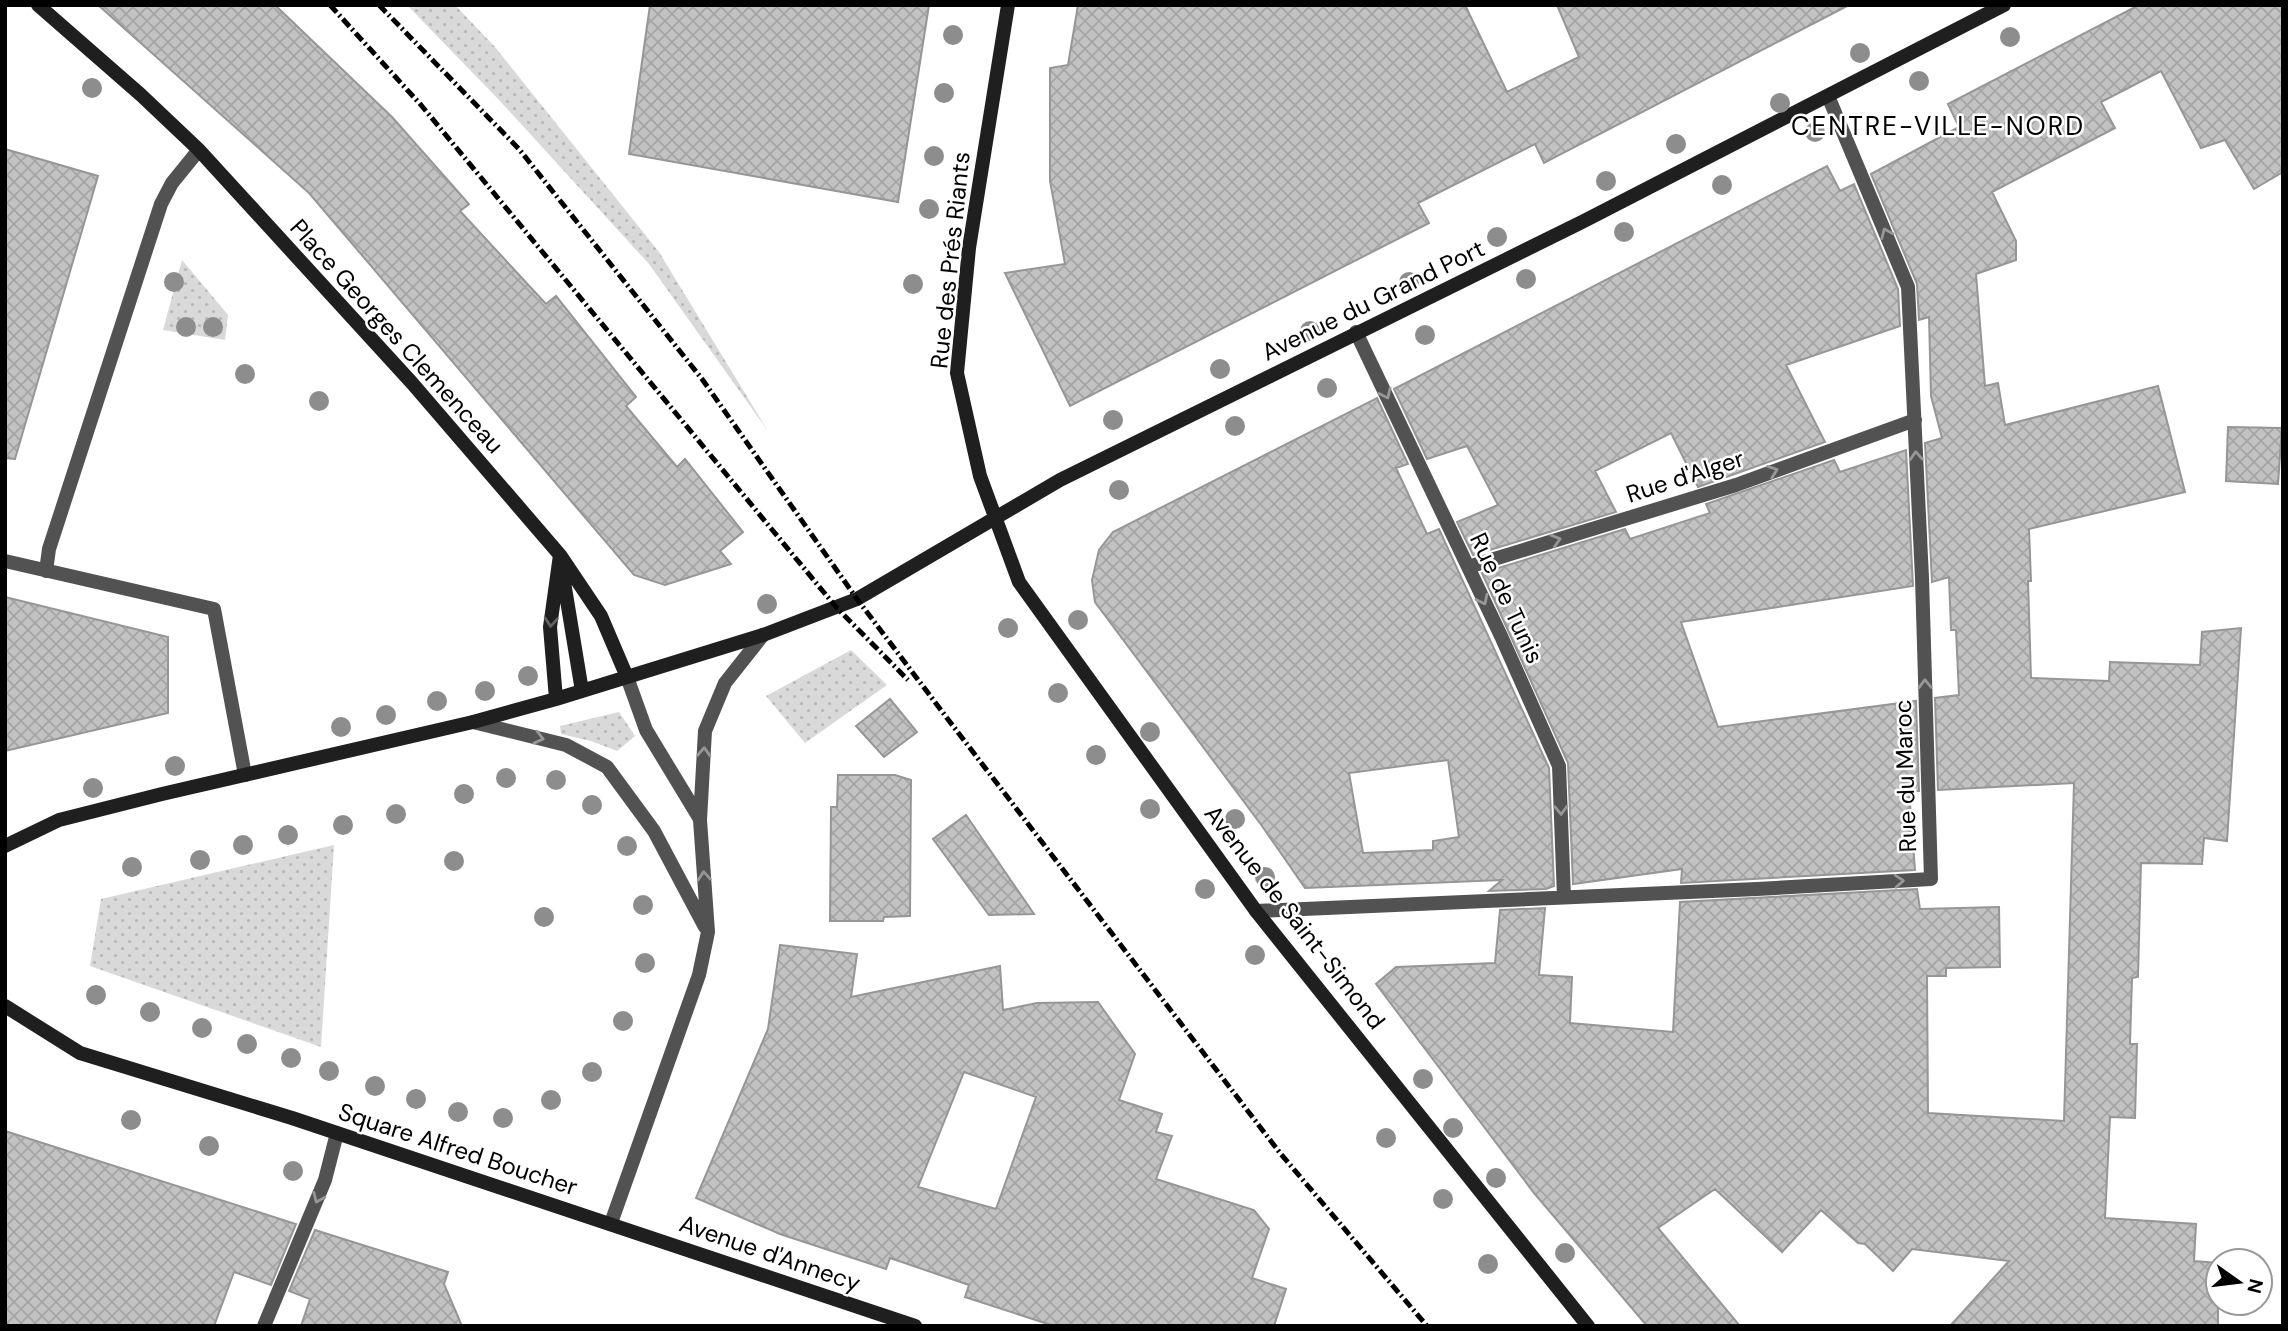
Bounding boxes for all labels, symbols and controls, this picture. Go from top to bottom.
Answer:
district label: CENTRE-VILLE-NORD [1791,109,2085,143]
street label: Rue des Prés Riants [923,150,977,370]
street label: Place Georges Clemenceau [283,212,511,460]
one-way arrow [1880,228,1894,241]
street label: Avenue du Grand Port [1256,233,1490,367]
one-way arrow [1377,387,1391,399]
street label: Rue d'Alger [1622,442,1748,510]
one-way arrow [1909,450,1924,461]
one-way arrow [1767,465,1779,479]
street label: Rue de Tunis [1463,528,1551,668]
one-way arrow [1550,533,1562,548]
one-way arrow [1475,593,1489,605]
one-way arrow [544,617,559,628]
one-way arrow [1917,678,1933,688]
street label: Rue du Maroc [1887,699,1923,853]
one-way arrow [533,730,545,745]
one-way arrow [696,746,711,757]
street label: Avenue de Saint-Simond [1198,799,1392,1035]
one-way arrow [1553,806,1569,816]
one-way arrow [697,870,712,881]
one-way arrow [1894,873,1905,888]
street label: Square Alfred Boucher [334,1096,582,1202]
one-way arrow [312,1191,326,1203]
street label: Avenue d'Annecy [675,1207,865,1299]
north arrow [2204,1247,2274,1317]
text: N [2241,1276,2269,1296]

